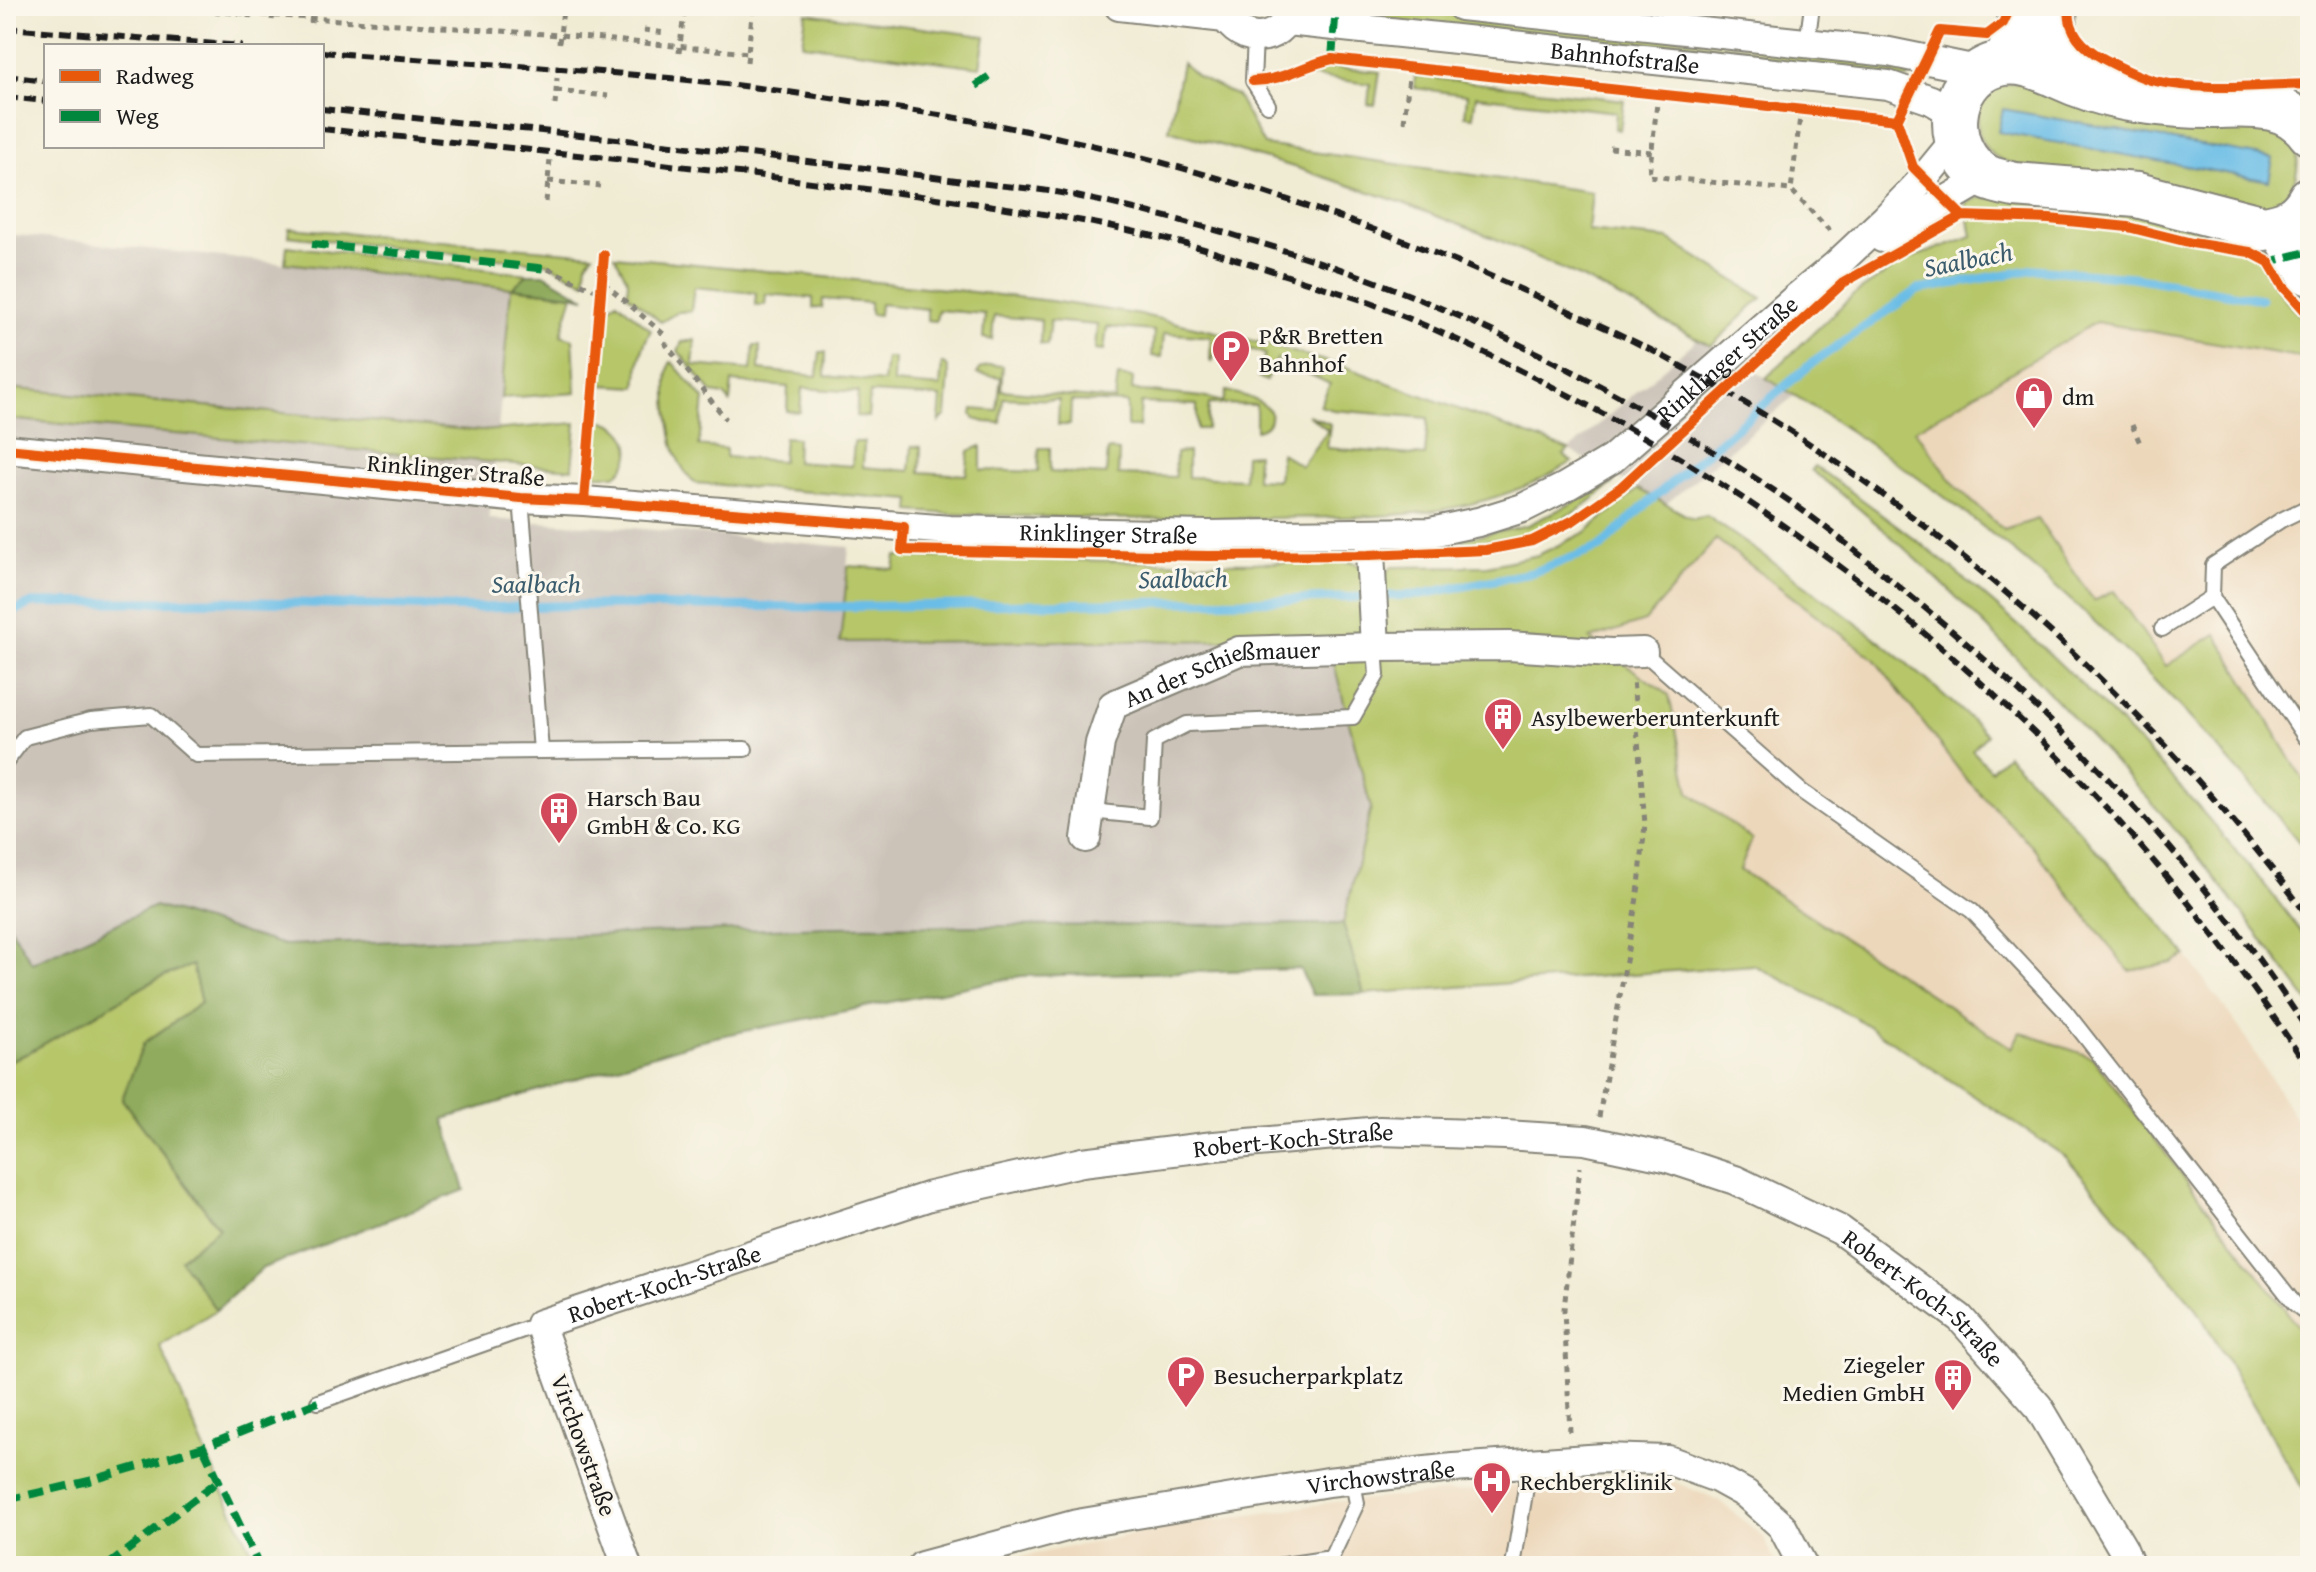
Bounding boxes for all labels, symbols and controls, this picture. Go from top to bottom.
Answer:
street label: Bahnhofstraße [1549,32,1701,82]
legend [44,44,324,148]
text: Radweg [116,58,194,93]
text: Weg [116,98,159,133]
water label: Saalbach [1920,231,2016,287]
street label: Rinklinger Straße [1648,287,1805,430]
place label: P&R Bretten Bahnhof [1259,318,1384,381]
parking icon: P&R Bretten Bahnhof [1210,328,1252,383]
shop icon: dm [2013,375,2055,430]
place label: dm [2062,379,2095,414]
street label: Rinklinger Straße [366,445,546,495]
street label: Rinklinger Straße [1019,514,1198,552]
water label: Saalbach [1138,558,1228,598]
water label: Saalbach [491,564,581,603]
street label: An der Schießmauer [1118,631,1321,716]
building icon: Asylbewerberunterkunft [1482,696,1524,751]
place label: Asylbewerberunterkunft [1531,700,1780,735]
place label: Harsch Bau GmbH & Co. KG [587,780,741,843]
building icon: Harsch Bau GmbH & Co. KG [538,790,580,845]
street label: Robert-Koch-Straße [1191,1113,1394,1166]
street label: Robert-Koch-Straße [1836,1220,2013,1374]
street label: Robert-Koch-Straße [563,1235,765,1331]
place label: Ziegeler Medien GmbH [1782,1347,1925,1410]
parking icon: Besucherparkplatz [1165,1354,1207,1409]
building icon: Ziegeler Medien GmbH [1932,1357,1974,1412]
place label: Besucherparkplatz [1214,1358,1403,1393]
street label: Virchowstraße [542,1369,626,1521]
street label: Virchowstraße [1304,1450,1457,1503]
hospital icon: Rechbergklinik [1471,1460,1513,1515]
place label: Rechbergklinik [1520,1464,1673,1499]

